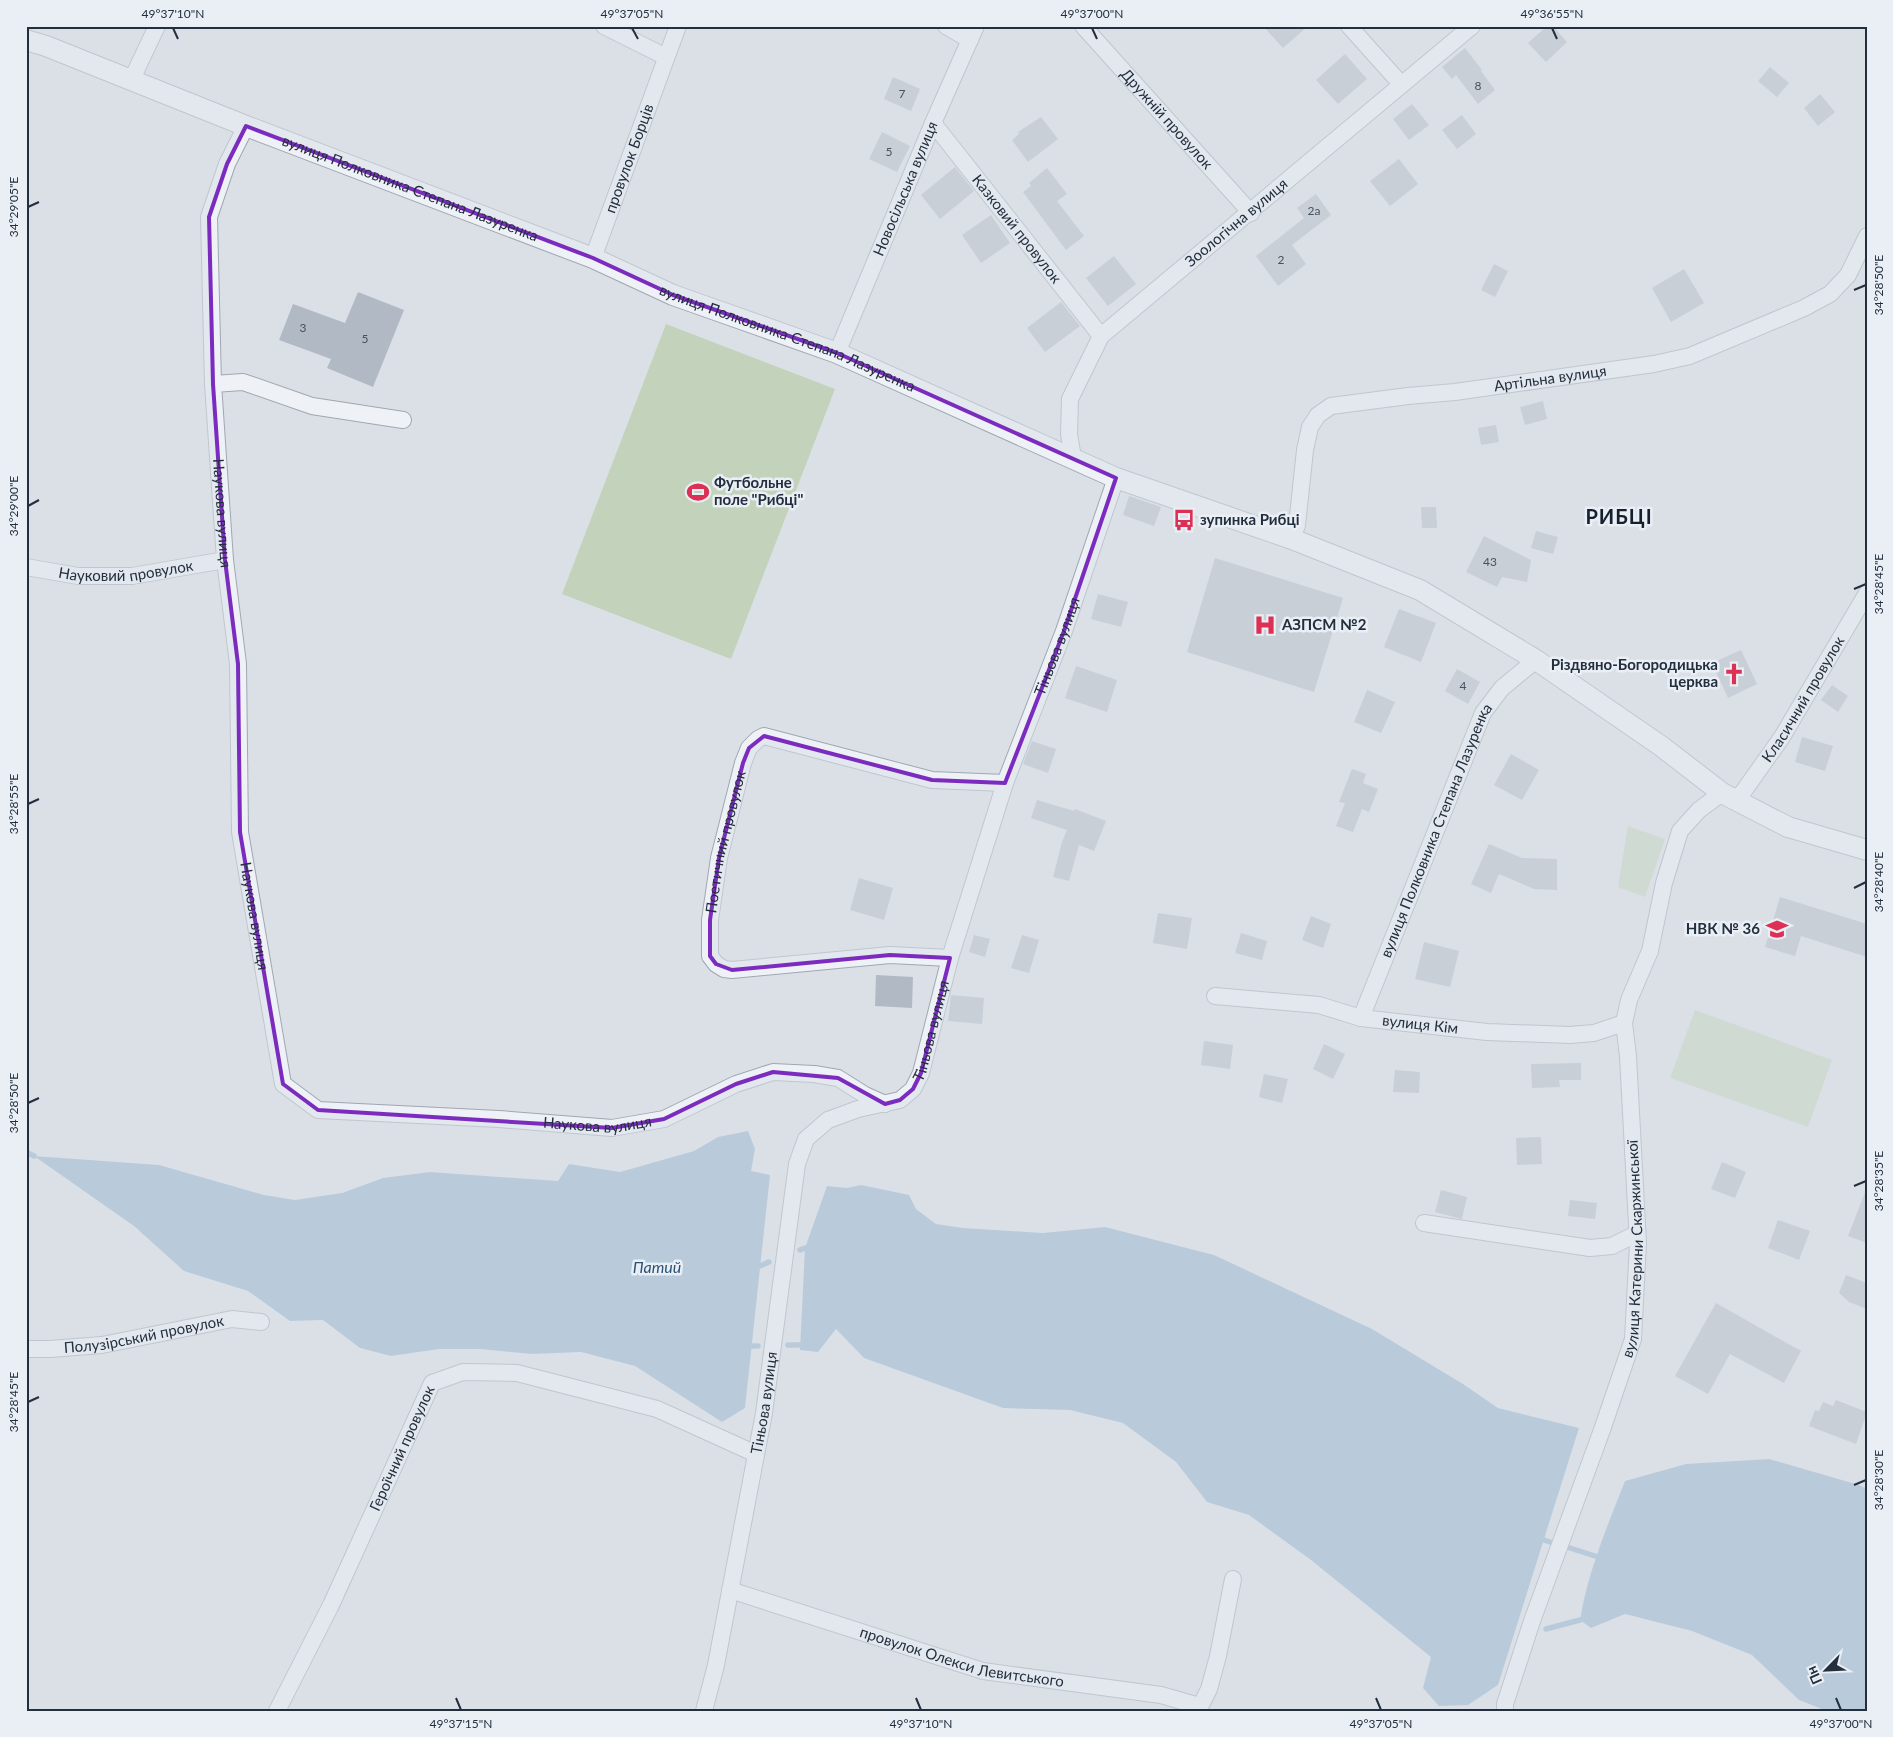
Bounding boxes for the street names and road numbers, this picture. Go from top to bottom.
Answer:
street label: Дружній провулок [1118,64,1217,172]
street label: провулок Борців [600,101,657,215]
street label: Новосільська вулиця [869,118,941,258]
street label: вулиця Полковника Степана Лазуренка [280,131,541,244]
street label: Казковий провулок [969,170,1066,287]
street label: Зоологічна вулиця [1181,174,1291,270]
street label: вулиця Полковника Степана Лазуренка [657,280,918,395]
street label: Артільна вулиця [1493,361,1607,394]
street label: Наукова вулиця [210,458,236,569]
street label: Науковий провулок [57,556,195,584]
street label: Тіньова вулиця [1030,595,1083,698]
street label: Класичний провулок [1757,632,1848,765]
street label: вулиця Полковника Степана Лазуренка [1376,699,1495,960]
street label: Поетичний провулок [701,768,749,914]
street label: Наукова вулиця [237,861,273,971]
street label: Тіньова вулиця [908,978,952,1084]
street label: вулиця Кім [1381,1010,1459,1037]
street label: Наукова вулиця [542,1111,653,1136]
street label: вулиця Катерини Скаржинської [1617,1139,1646,1360]
street label: Полузірський провулок [63,1311,225,1356]
street label: Тіньова вулиця [746,1351,780,1456]
street label: Героїчний провулок [365,1382,438,1514]
street label: провулок Олекси Левитського [858,1622,1065,1690]

